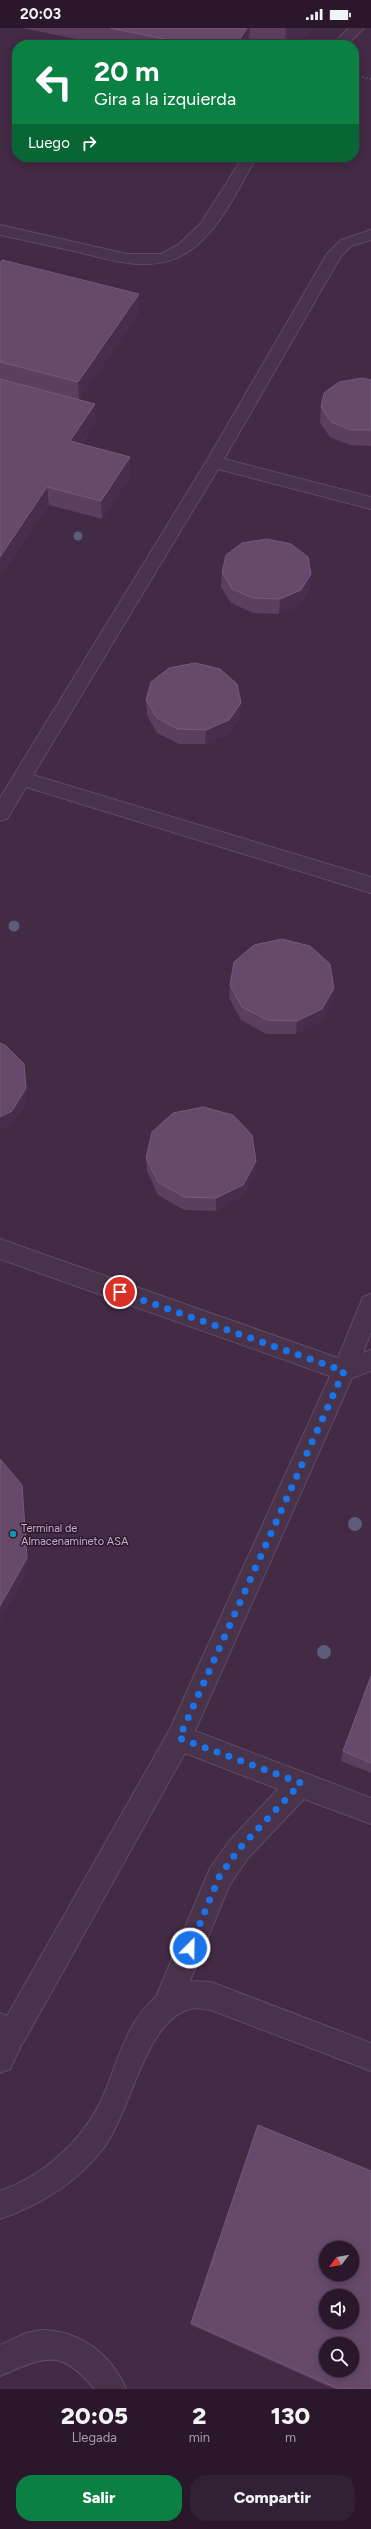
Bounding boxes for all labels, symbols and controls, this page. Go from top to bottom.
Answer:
text: 20:03 [20,5,61,23]
text: 20 m [94,54,159,88]
icon: left [28,56,80,108]
text: Gira a la izquierda [94,88,236,110]
icon: right [78,132,100,154]
text: Luego [28,134,70,152]
pin [103,1275,137,1309]
icon: arrive [109,1281,131,1303]
place label: Terminal de Almacenamineto ASA [21,1522,129,1548]
marker: Terminal de Almacenamineto ASA [8,1529,18,1539]
position arrow [169,1927,211,1969]
north arrow [319,2241,359,2281]
map controls [319,2241,359,2377]
button: sound [319,2289,359,2329]
button: search [319,2337,359,2377]
text: 20:05 [61,2401,128,2430]
text: 2 [192,2401,206,2430]
text: 130 [271,2401,310,2430]
text: Llegada [72,2430,117,2445]
text: min [189,2430,210,2445]
text: m [285,2430,296,2445]
button: Salir [16,2475,182,2521]
button: Compartir [190,2475,355,2521]

